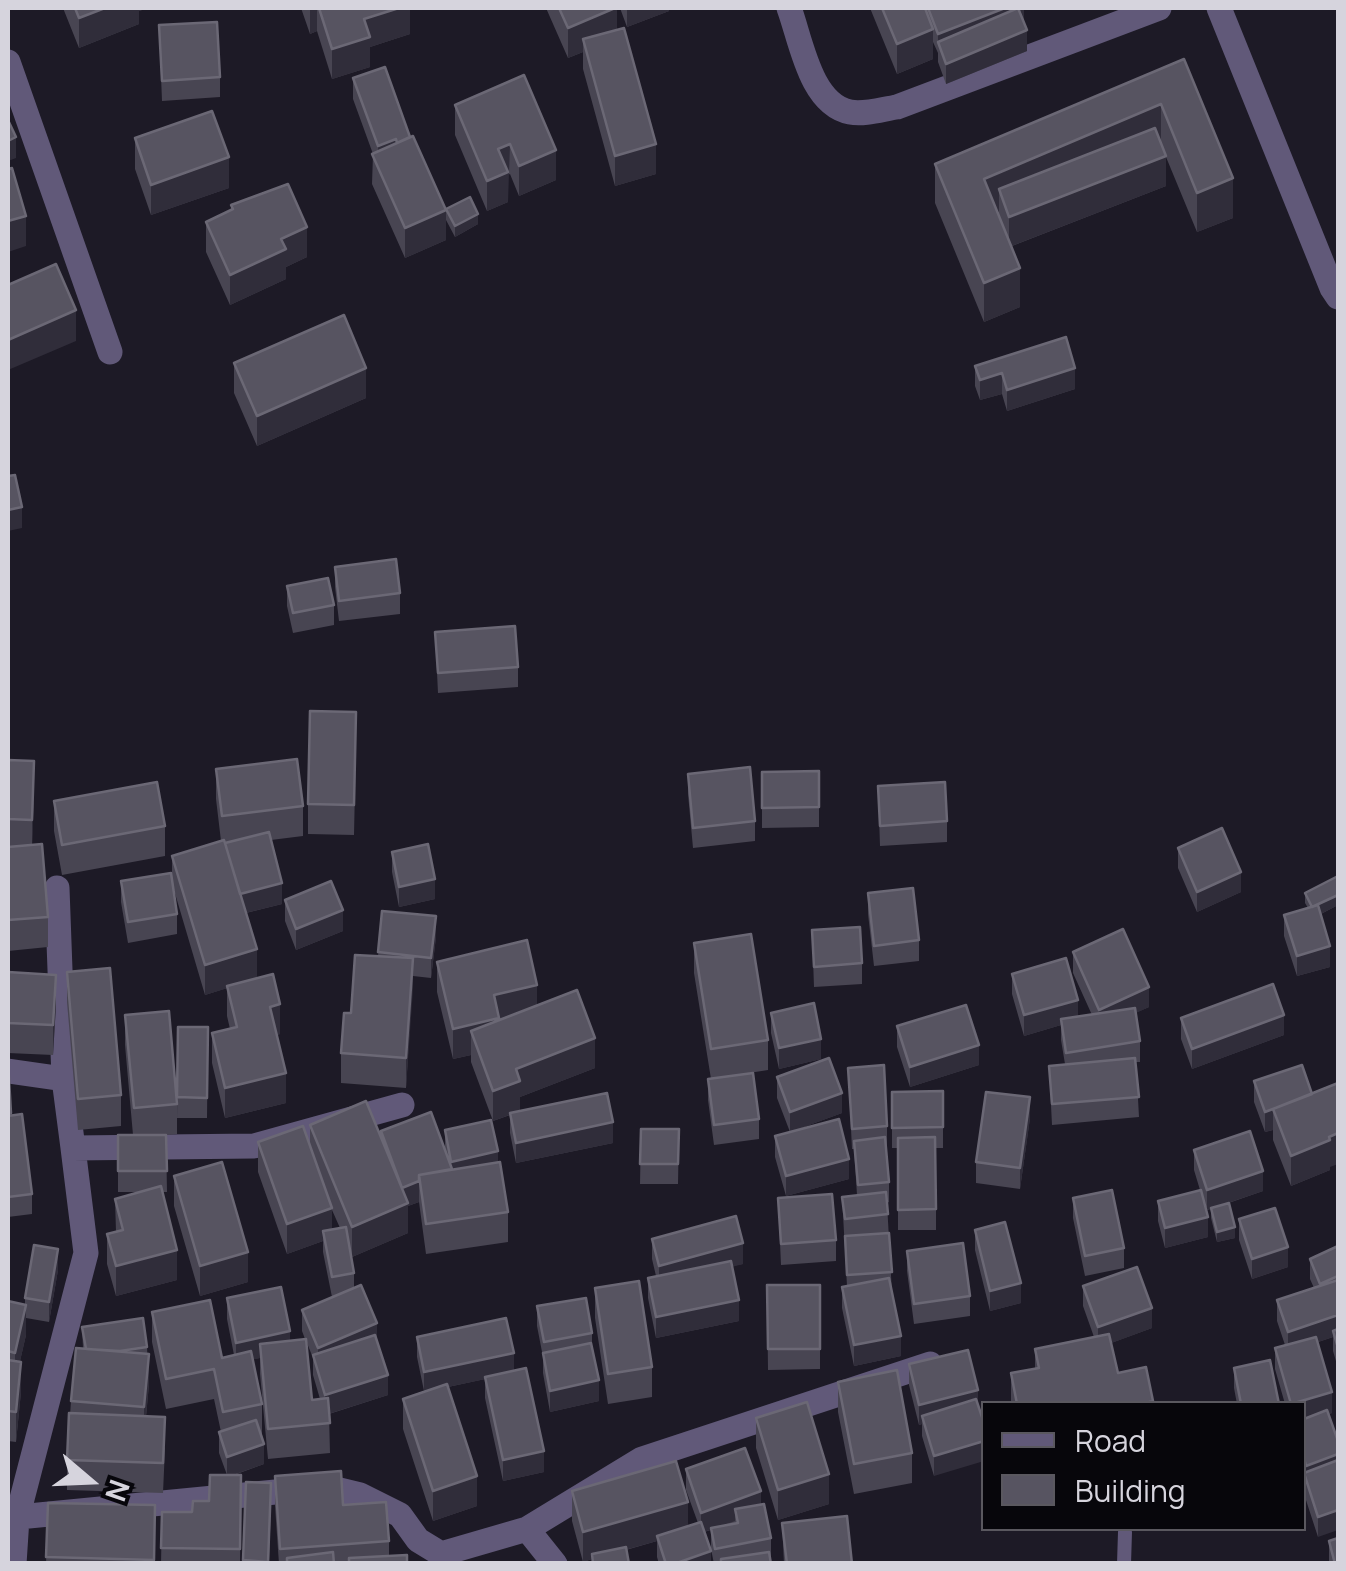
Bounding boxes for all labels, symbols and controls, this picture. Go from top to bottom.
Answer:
legend [981,1401,1306,1531]
text: Road [1075,1420,1146,1461]
north arrow [40,1431,140,1531]
text: Building [1075,1470,1186,1511]
text: N [97,1475,140,1506]

